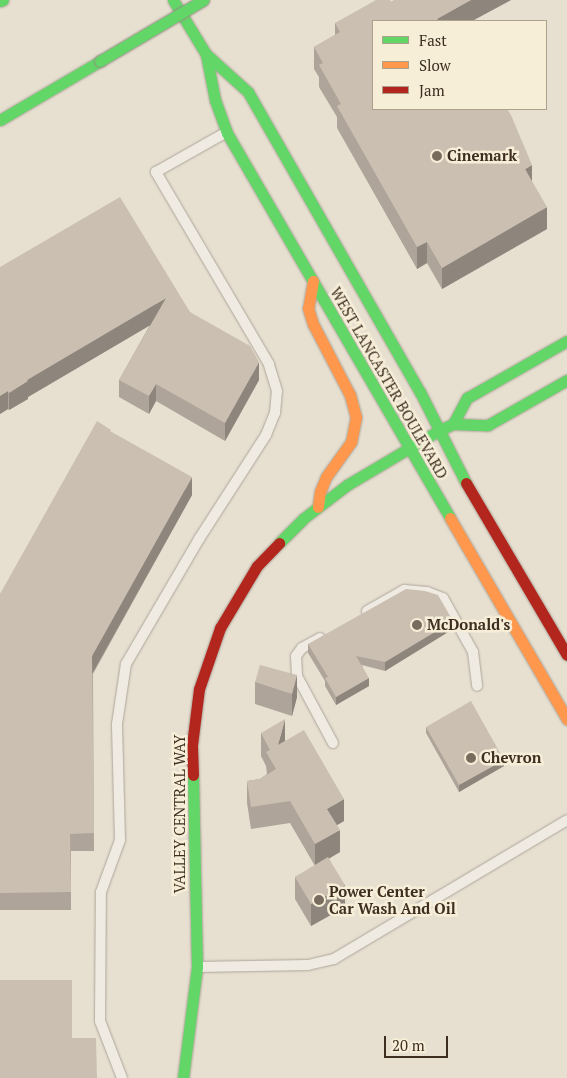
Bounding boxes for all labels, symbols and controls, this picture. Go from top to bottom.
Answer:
legend [372,20,547,110]
text: Fast [419,30,447,50]
text: Slow [419,55,451,75]
text: Jam [419,80,445,100]
place label: Cinemark [447,147,517,165]
marker: Cinemark [431,150,443,162]
street label: WEST LANCASTER BOULEVARD [327,284,451,482]
place label: McDonald's [427,616,510,634]
marker: McDonald's [411,619,423,631]
street label: VALLEY CENTRAL WAY [171,735,189,893]
place label: Chevron [481,749,541,767]
marker: Chevron [465,752,477,764]
place label: Power Center Car Wash And Oil [329,882,456,917]
marker: Power Center Car Wash And Oil [313,894,325,906]
scale bar [387,1026,451,1058]
text: 20 m [392,1035,425,1055]

